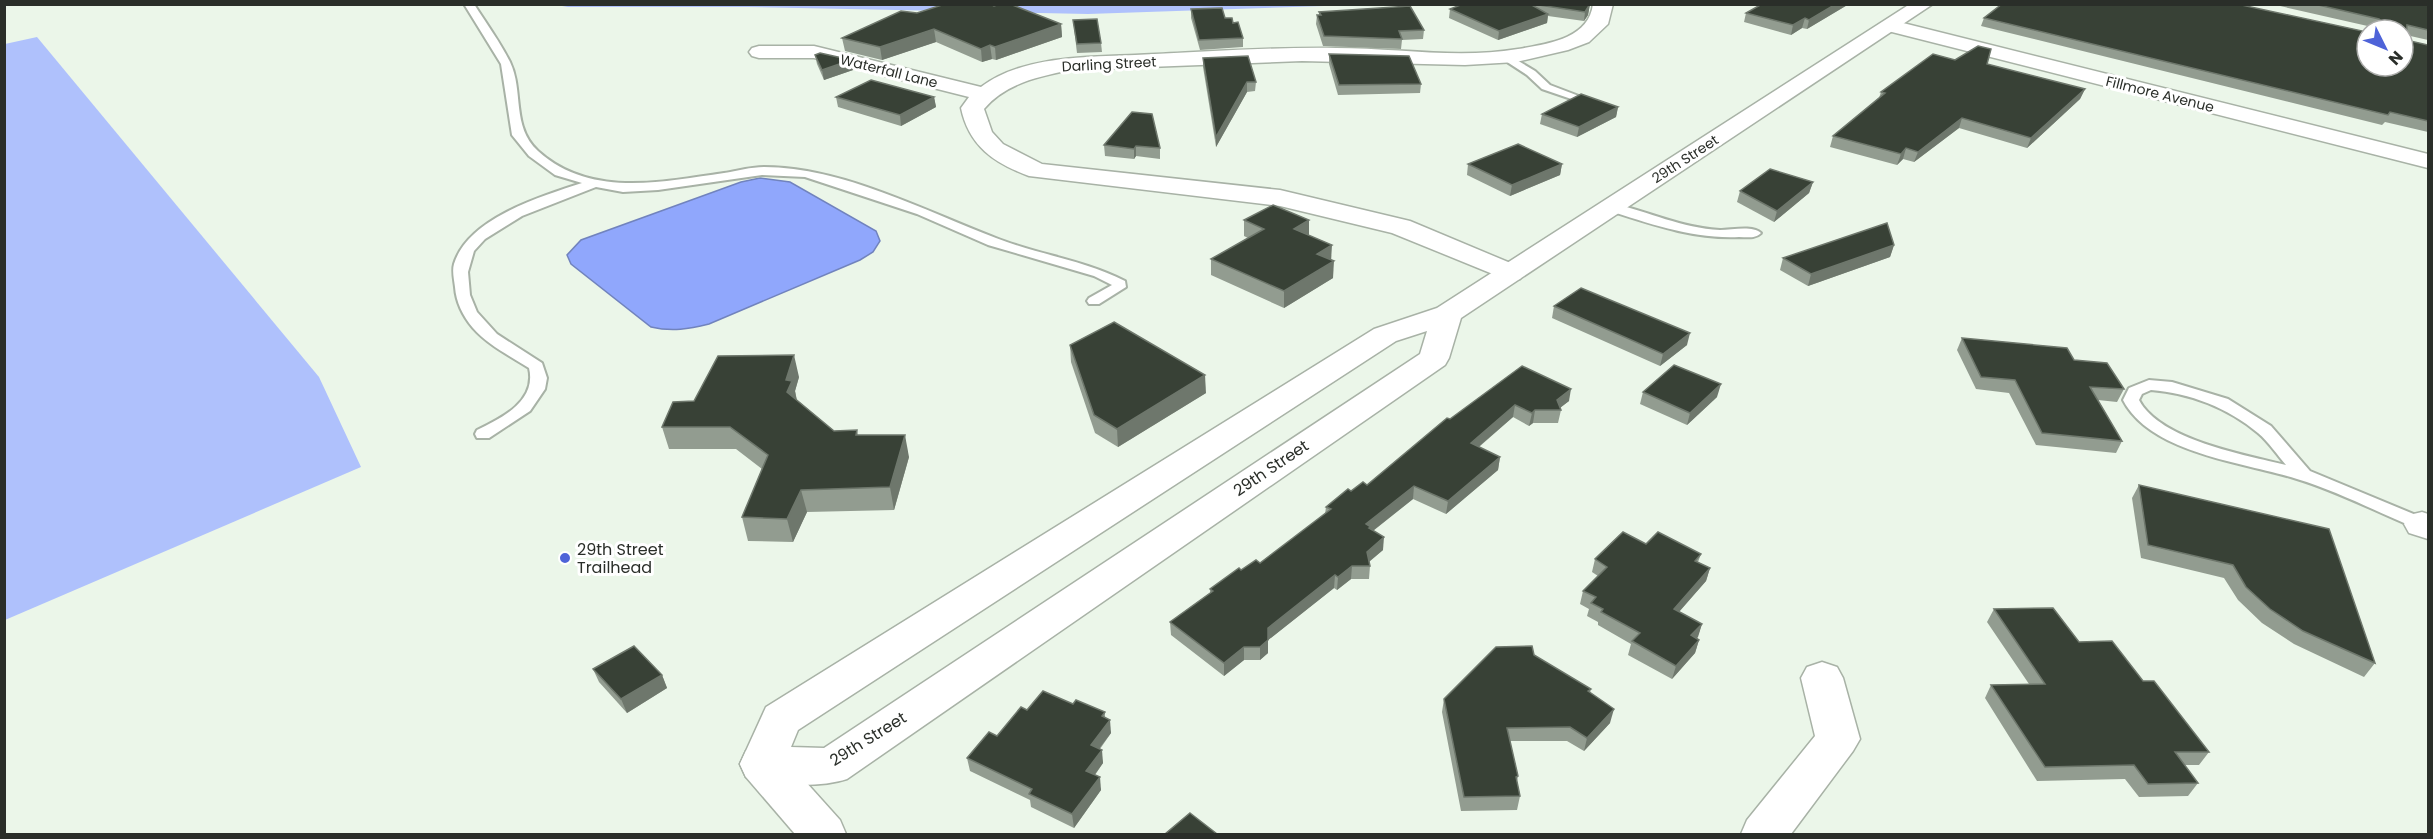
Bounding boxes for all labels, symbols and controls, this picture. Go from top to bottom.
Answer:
north arrow [2355,18,2415,78]
text: N [2383,46,2408,70]
street label: Waterfall Lane [838,49,940,93]
street label: Darling Street [1061,52,1157,76]
street label: Fillmore Avenue [2104,71,2217,117]
street label: 29th Street [1648,130,1722,188]
street label: 29th Street [1229,434,1313,502]
place label: 29th Street Trailhead [577,538,664,579]
marker: 29th Street Trailhead [558,551,572,565]
street label: 29th Street [825,706,911,772]

